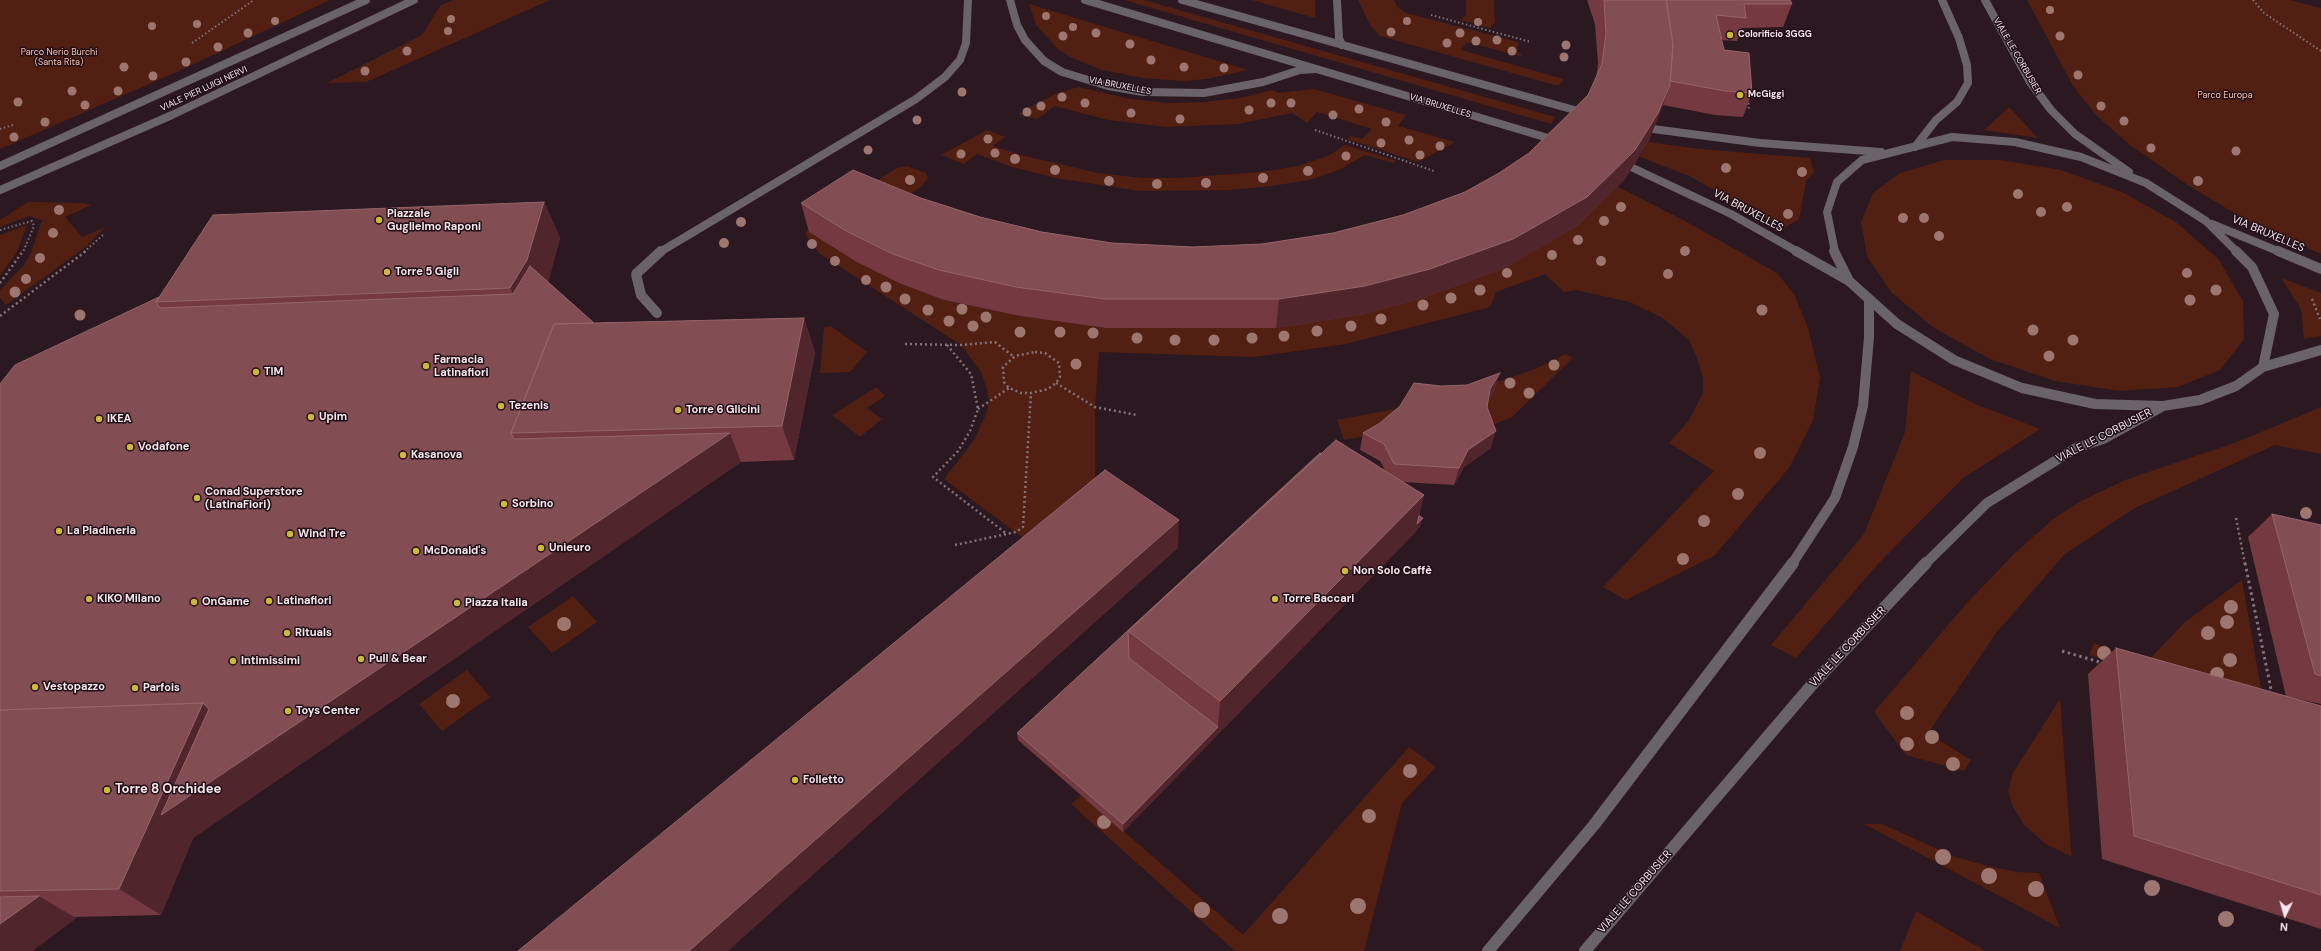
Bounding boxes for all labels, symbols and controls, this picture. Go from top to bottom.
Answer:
street label: VIALE LE CORBUSIER [1991,16,2043,96]
marker: Colorificio 3GGG [1725,30,1735,40]
place label: Colorificio 3GGG [1738,30,1812,40]
park label: Parco Nerio Burchi (Santa Rita) [21,48,97,69]
street label: VIALE PIER LUIGI NERVI [159,64,249,114]
street label: VIA BRUXELLES [1088,75,1152,97]
marker: McGiggi [1735,90,1745,100]
place label: McGiggi [1748,90,1784,100]
park label: Parco Europa [2197,91,2253,101]
street label: VIA BRUXELLES [1408,92,1472,120]
street label: VIA BRUXELLES [1711,187,1785,235]
place label: Piazzale Guglielmo Raponi [387,207,481,233]
street label: VIA BRUXELLES [2230,213,2306,255]
marker: Piazzale Guglielmo Raponi [374,215,384,225]
place label: Torre 5 Gigli [395,265,459,279]
marker: Torre 5 Gigli [382,267,392,277]
place label: Farmacia Latinafiori [434,353,488,379]
marker: Farmacia Latinafiori [421,361,431,371]
place label: TIM [264,365,283,379]
marker: TIM [251,367,261,377]
place label: Tezenis [509,399,549,413]
marker: Tezenis [496,401,506,411]
place label: Torre 6 Glicini [686,403,760,417]
marker: Torre 6 Glicini [673,405,683,415]
street label: VIALE LE CORBUSIER [2054,406,2154,466]
place label: Upim [319,410,347,424]
place label: IKEA [107,412,131,426]
marker: Upim [306,412,316,422]
marker: IKEA [94,414,104,424]
place label: Vodafone [138,440,189,454]
marker: Vodafone [125,442,135,452]
place label: Kasanova [411,448,462,462]
marker: Kasanova [398,450,408,460]
place label: Conad Superstore (LatinaFiori) [205,485,303,511]
marker: Conad Superstore (LatinaFiori) [192,493,202,503]
place label: Sorbino [512,497,554,511]
marker: Sorbino [499,499,509,509]
place label: La Piadineria [67,524,136,538]
marker: La Piadineria [54,526,64,536]
place label: Wind Tre [298,527,346,541]
marker: Wind Tre [285,529,295,539]
place label: Unieuro [549,541,591,555]
marker: Unieuro [536,543,546,553]
place label: McDonald's [424,544,486,558]
marker: McDonald's [411,546,421,556]
place label: Non Solo Caffè [1353,564,1432,578]
marker: Non Solo Caffè [1340,566,1350,576]
place label: KIKO Milano [97,592,161,606]
place label: Torre Baccari [1283,592,1354,606]
marker: KIKO Milano [84,594,94,604]
place label: Latinafiori [277,594,331,608]
marker: Torre Baccari [1270,594,1280,604]
place label: OnGame [202,595,249,609]
marker: Latinafiori [264,596,274,606]
place label: Piazza Italia [465,596,528,610]
marker: OnGame [189,597,199,607]
marker: Piazza Italia [452,598,462,608]
street label: VIALE LE CORBUSIER [1807,604,1889,690]
place label: Rituals [295,626,332,640]
marker: Rituals [282,628,292,638]
place label: Pull & Bear [369,652,427,666]
place label: Intimissimi [241,654,300,668]
marker: Pull & Bear [356,654,366,664]
marker: Intimissimi [228,656,238,666]
place label: Vestopazzo [43,680,105,694]
place label: Parfois [143,681,180,695]
marker: Vestopazzo [30,682,40,692]
marker: Parfois [130,683,140,693]
place label: Toys Center [296,704,360,718]
marker: Toys Center [283,706,293,716]
place label: Folletto [803,773,844,787]
marker: Folletto [790,775,800,785]
place label: Torre 8 Orchidee [115,782,221,798]
marker: Torre 8 Orchidee [102,785,112,795]
street label: VIALE LE CORBUSIER [1595,848,1675,936]
north arrow [2265,895,2305,935]
text: N [2279,920,2289,934]

